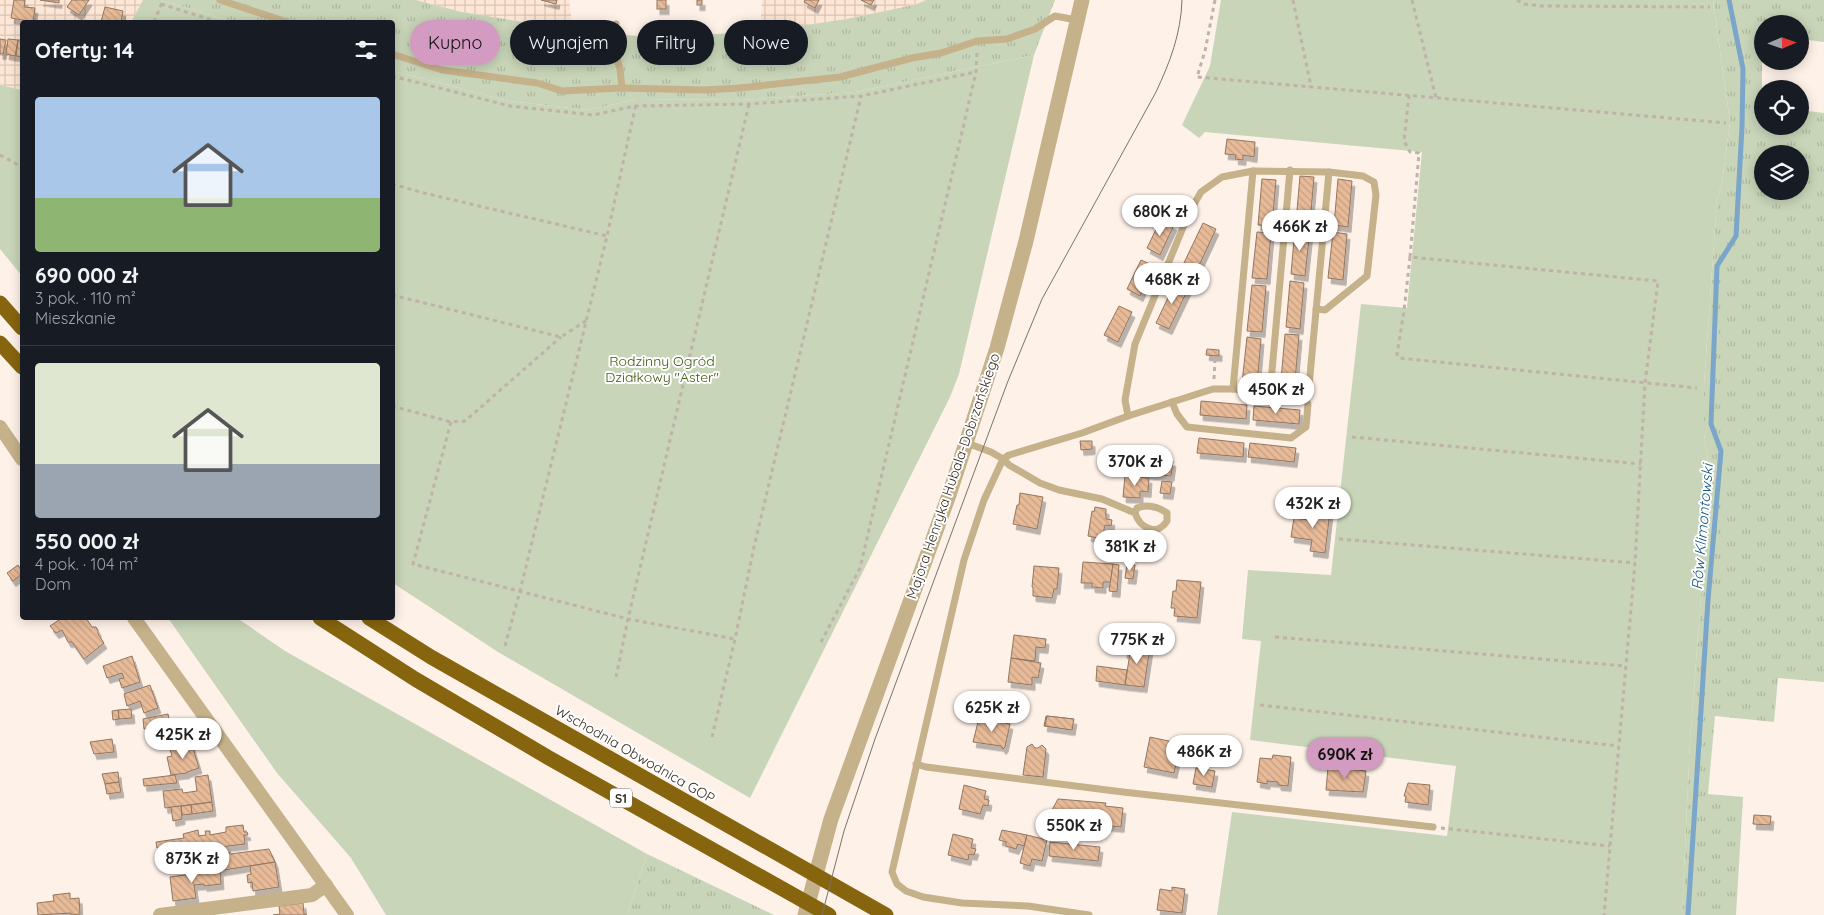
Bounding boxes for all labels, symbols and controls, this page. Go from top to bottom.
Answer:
north arrow [1754,15,1809,70]
map controls [1754,15,1809,200]
chip: Kupno [410,20,500,65]
chip: Wynajem [510,20,627,65]
chip: Filtry [637,20,714,65]
chip: Nowe [724,20,808,65]
icon: filters [352,36,380,64]
text: Oferty: 14 [35,37,134,63]
button: locate [1754,80,1809,135]
icon: home [163,130,253,220]
button: layers [1754,145,1809,200]
pin: 680K zł [1114,194,1206,237]
text: 680K zł [1133,201,1187,221]
pin: 466K zł [1254,210,1346,252]
text: 466K zł [1273,216,1327,236]
text: 690 000 zł [35,262,138,288]
pin: 468K zł [1126,262,1218,305]
text: 468K zł [1145,269,1199,289]
text: 3 pok. · 110 m² [35,288,136,308]
text: Mieszkanie [35,308,116,328]
street label: Majora Henryka Hubala-Dobrzańskiego [902,351,1004,601]
park label: Rodzinny Ogród Działkowy "Aster" [605,352,719,386]
pin: 450K zł [1230,372,1322,415]
text: 450K zł [1248,379,1304,399]
icon: home [163,395,253,485]
pin: 370K zł [1089,444,1181,487]
text: 370K zł [1108,451,1162,471]
water label: Rów Klimontowski [1687,462,1717,591]
pin: 432K zł [1267,486,1359,529]
text: 432K zł [1286,493,1340,513]
text: 550 000 zł [35,528,138,554]
pin: 381K zł [1084,530,1176,572]
text: 381K zł [1105,536,1155,556]
text: 4 pok. · 104 m² [35,554,138,574]
text: Dom [35,574,71,594]
pin: 775K zł [1091,622,1183,665]
text: 775K zł [1110,629,1164,649]
pin: 625K zł [946,690,1038,733]
text: 625K zł [965,697,1019,717]
street label: Wschodnia Obwodnica GOP [552,701,718,807]
pin: 425K zł [137,718,229,760]
text: 425K zł [156,724,210,744]
pin: 486K zł [1158,734,1250,777]
pin: 690K zł [1299,738,1391,780]
text: 486K zł [1177,741,1231,761]
text: 690K zł [1318,744,1372,764]
road number: S1 [610,788,632,808]
pin: 550K zł [1028,808,1120,851]
text: 550K zł [1046,815,1102,835]
pin: 873K zł [146,842,238,884]
text: 873K zł [165,848,219,868]

